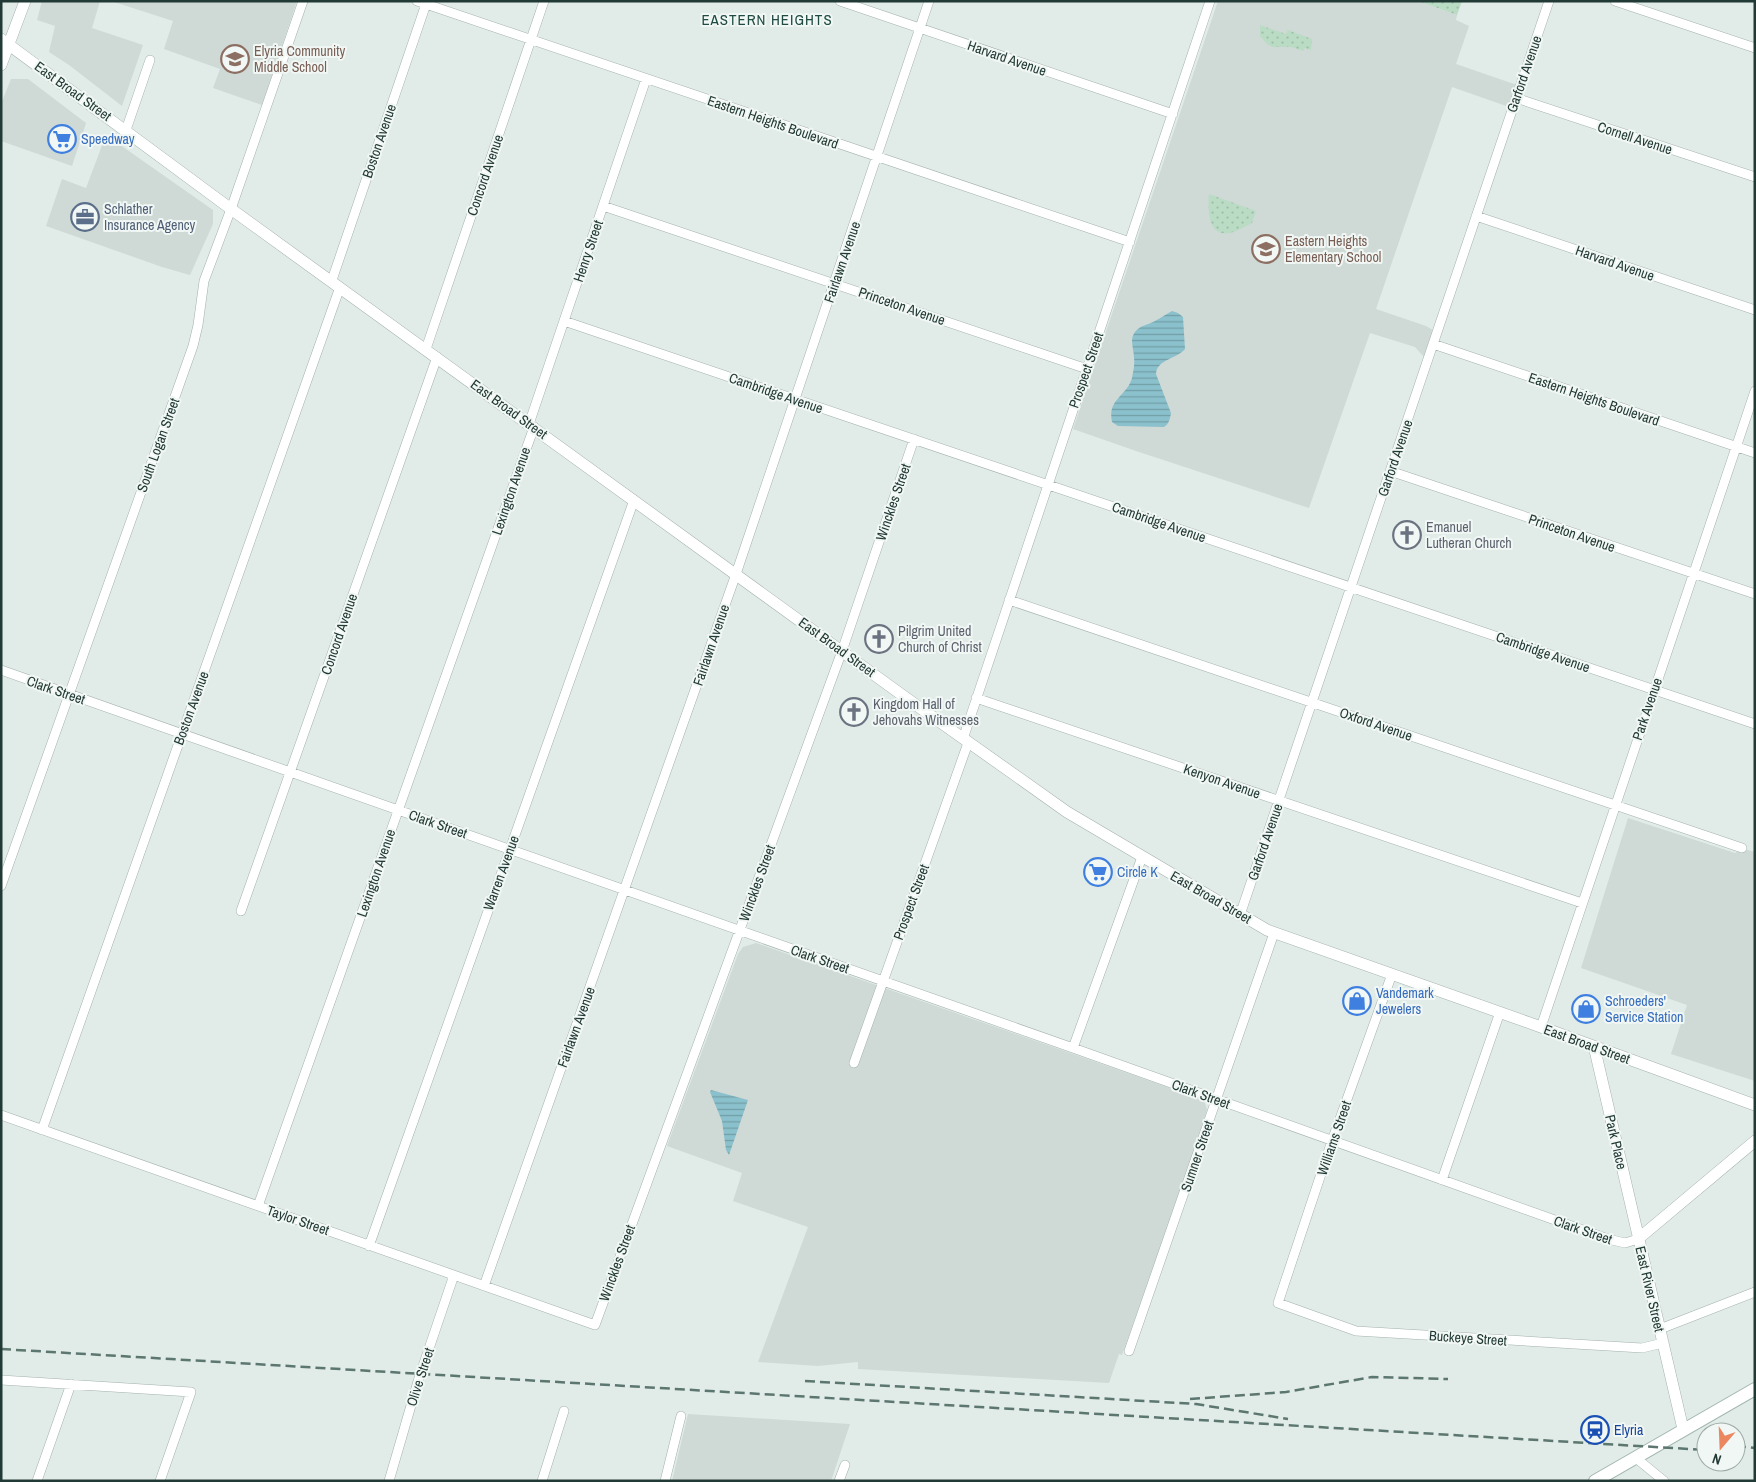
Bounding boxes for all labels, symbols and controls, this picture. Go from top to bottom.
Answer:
district label: EASTERN HEIGHTS [701,9,833,30]
street label: Garford Avenue [1502,33,1546,115]
street label: Harvard Avenue [965,36,1049,80]
place label: Elyria Community Middle School [254,42,345,76]
school or university icon: Elyria Community Middle School [220,44,250,74]
street label: East Broad Street [31,57,115,125]
street label: Eastern Heights Boulevard [705,91,841,153]
street label: Boston Avenue [358,102,400,180]
street label: Cornell Avenue [1595,117,1675,159]
supermarket icon: Speedway [47,124,77,154]
place label: Speedway [81,130,135,148]
street label: Concord Avenue [463,132,507,218]
place label: Schlather Insurance Agency [104,200,196,234]
office icon: Schlather Insurance Agency [70,202,100,232]
street label: Henry Street [569,218,607,284]
street label: Fairlawn Avenue [820,219,864,305]
place label: Eastern Heights Elementary School [1285,232,1381,266]
school or university icon: Eastern Heights Elementary School [1251,234,1281,264]
street label: Harvard Avenue [1573,241,1657,285]
street label: Princeton Avenue [856,283,948,329]
street label: Prospect Street [1065,330,1107,410]
street label: Eastern Heights Boulevard [1526,368,1662,430]
street label: Cambridge Avenue [727,369,825,417]
street label: East Broad Street [467,375,551,443]
street label: South Logan Street [133,395,183,495]
street label: Garford Avenue [1373,417,1417,499]
street label: Lexington Avenue [488,445,534,537]
street label: Winckles Street [871,461,915,543]
street label: Cambridge Avenue [1110,498,1208,546]
street label: Princeton Avenue [1526,510,1618,556]
place label: Emanuel Lutheran Church [1426,518,1512,552]
church icon: Emanuel Lutheran Church [1392,520,1422,550]
street label: Concord Avenue [317,591,361,677]
street label: Fairlawn Avenue [689,602,733,688]
street label: East Broad Street [795,613,879,681]
place label: Pilgrim United Church of Christ [898,622,982,656]
church icon: Pilgrim United Church of Christ [864,624,894,654]
street label: Cambridge Avenue [1494,628,1592,676]
street label: Boston Avenue [169,669,213,747]
street label: Clark Street [24,672,88,708]
street label: Park Avenue [1628,675,1666,743]
place label: Kingdom Hall of Jehovahs Witnesses [873,695,979,729]
church icon: Kingdom Hall of Jehovahs Witnesses [839,697,869,727]
street label: Oxford Avenue [1337,703,1415,745]
street label: Kenyon Avenue [1181,759,1263,803]
street label: Garford Avenue [1243,801,1287,883]
street label: Clark Street [406,806,470,842]
street label: Lexington Avenue [353,827,399,919]
street label: Warren Avenue [479,833,523,913]
street label: Winckles Street [735,842,779,924]
supermarket icon: Circle K [1083,857,1113,887]
street label: Prospect Street [889,862,933,942]
place label: Circle K [1117,863,1158,881]
street label: East Broad Street [1167,867,1255,927]
street label: Clark Street [788,941,852,977]
street label: Fairlawn Avenue [553,984,599,1070]
place label: Vandemark Jewelers [1376,984,1434,1018]
shop icon: Vandemark Jewelers [1342,986,1372,1016]
place label: Schroeders' Service Station [1605,992,1684,1026]
shop icon: Schroeders' Service Station [1571,994,1601,1024]
street label: East Broad Street [1541,1020,1633,1068]
street label: Clark Street [1169,1075,1233,1113]
street label: Williams Street [1313,1098,1355,1178]
street label: Park Place [1601,1113,1631,1171]
street label: Sumner Street [1176,1118,1218,1194]
street label: Taylor Street [264,1201,332,1239]
street label: Clark Street [1551,1212,1615,1248]
street label: Winckles Street [595,1222,639,1304]
street label: East River Street [1631,1244,1669,1334]
street label: Buckeye Street [1429,1326,1507,1350]
street label: Olive Street [402,1345,438,1409]
station icon: Elyria [1580,1415,1610,1445]
place label: Elyria [1614,1421,1644,1439]
north arrow [1696,1422,1746,1472]
text: N [1710,1449,1724,1469]

